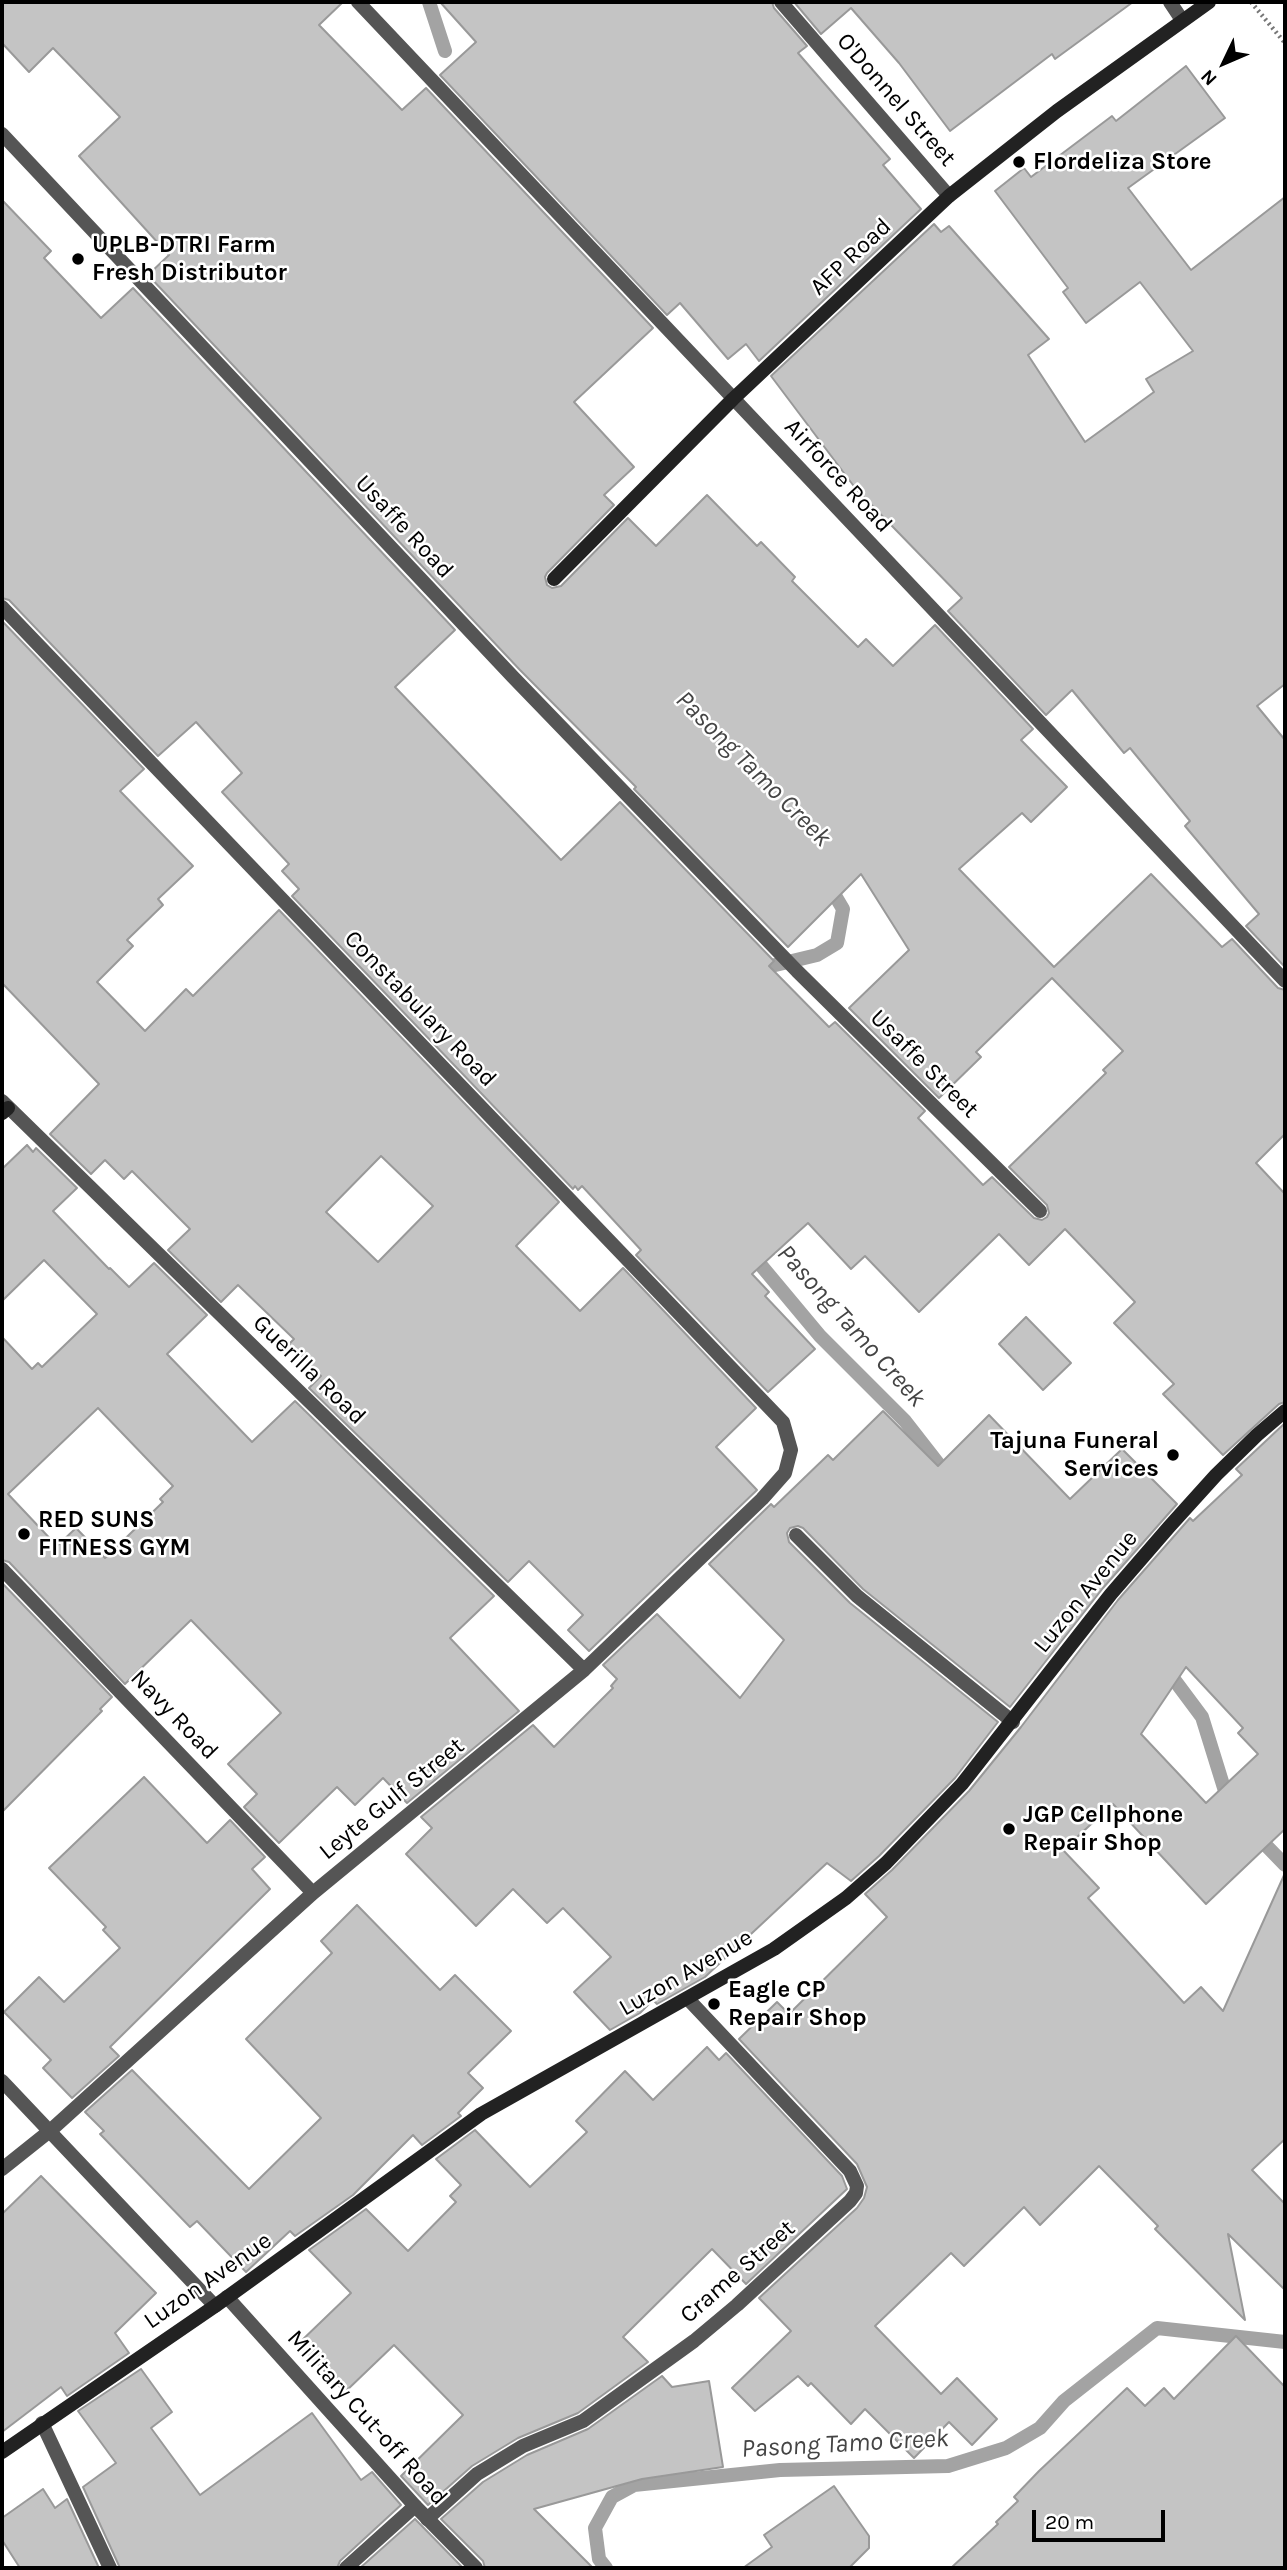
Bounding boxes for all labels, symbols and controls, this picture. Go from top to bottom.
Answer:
street label: O'Donnel Street [830,27,962,173]
north arrow [1189,28,1259,98]
text: N [1196,65,1222,90]
place label: Flordeliza Store [1033,148,1212,176]
marker: Flordeliza Store [1011,154,1027,170]
street label: AFP Road [804,212,898,302]
place label: UPLB-DTRI Farm Fresh Distributor [92,231,287,287]
marker: UPLB-DTRI Farm Fresh Distributor [70,251,86,267]
street label: Airforce Road [778,413,898,539]
street label: Usaffe Road [349,469,459,585]
water label: Pasong Tamo Creek [669,685,837,853]
street label: Constabulary Road [338,925,502,1093]
street label: Usaffe Street [864,1004,984,1124]
water label: Pasong Tamo Creek [770,1238,932,1414]
street label: Guerilla Road [247,1309,371,1431]
place label: Tajuna Funeral Services [990,1427,1159,1483]
marker: Tajuna Funeral Services [1165,1447,1181,1463]
place label: RED SUNS FITNESS GYM [38,1506,190,1562]
street label: Luzon Avenue [1028,1525,1144,1659]
marker: RED SUNS FITNESS GYM [16,1526,32,1542]
street label: Navy Road [124,1664,224,1766]
street label: Leyte Gulf Street [314,1732,470,1866]
place label: JGP Cellphone Repair Shop [1023,1801,1183,1857]
marker: JGP Cellphone Repair Shop [1001,1821,1017,1837]
street label: Luzon Avenue [614,1923,758,2023]
place label: Eagle CP Repair Shop [728,1976,867,2032]
marker: Eagle CP Repair Shop [706,1996,722,2012]
street label: Crame Street [675,2214,801,2330]
street label: Luzon Avenue [139,2226,277,2336]
street label: Military Cut-off Road [281,2324,453,2512]
water label: Pasong Tamo Creek [741,2423,949,2465]
scale bar [1035,2496,1168,2540]
text: 20 m [1045,2510,1094,2534]

